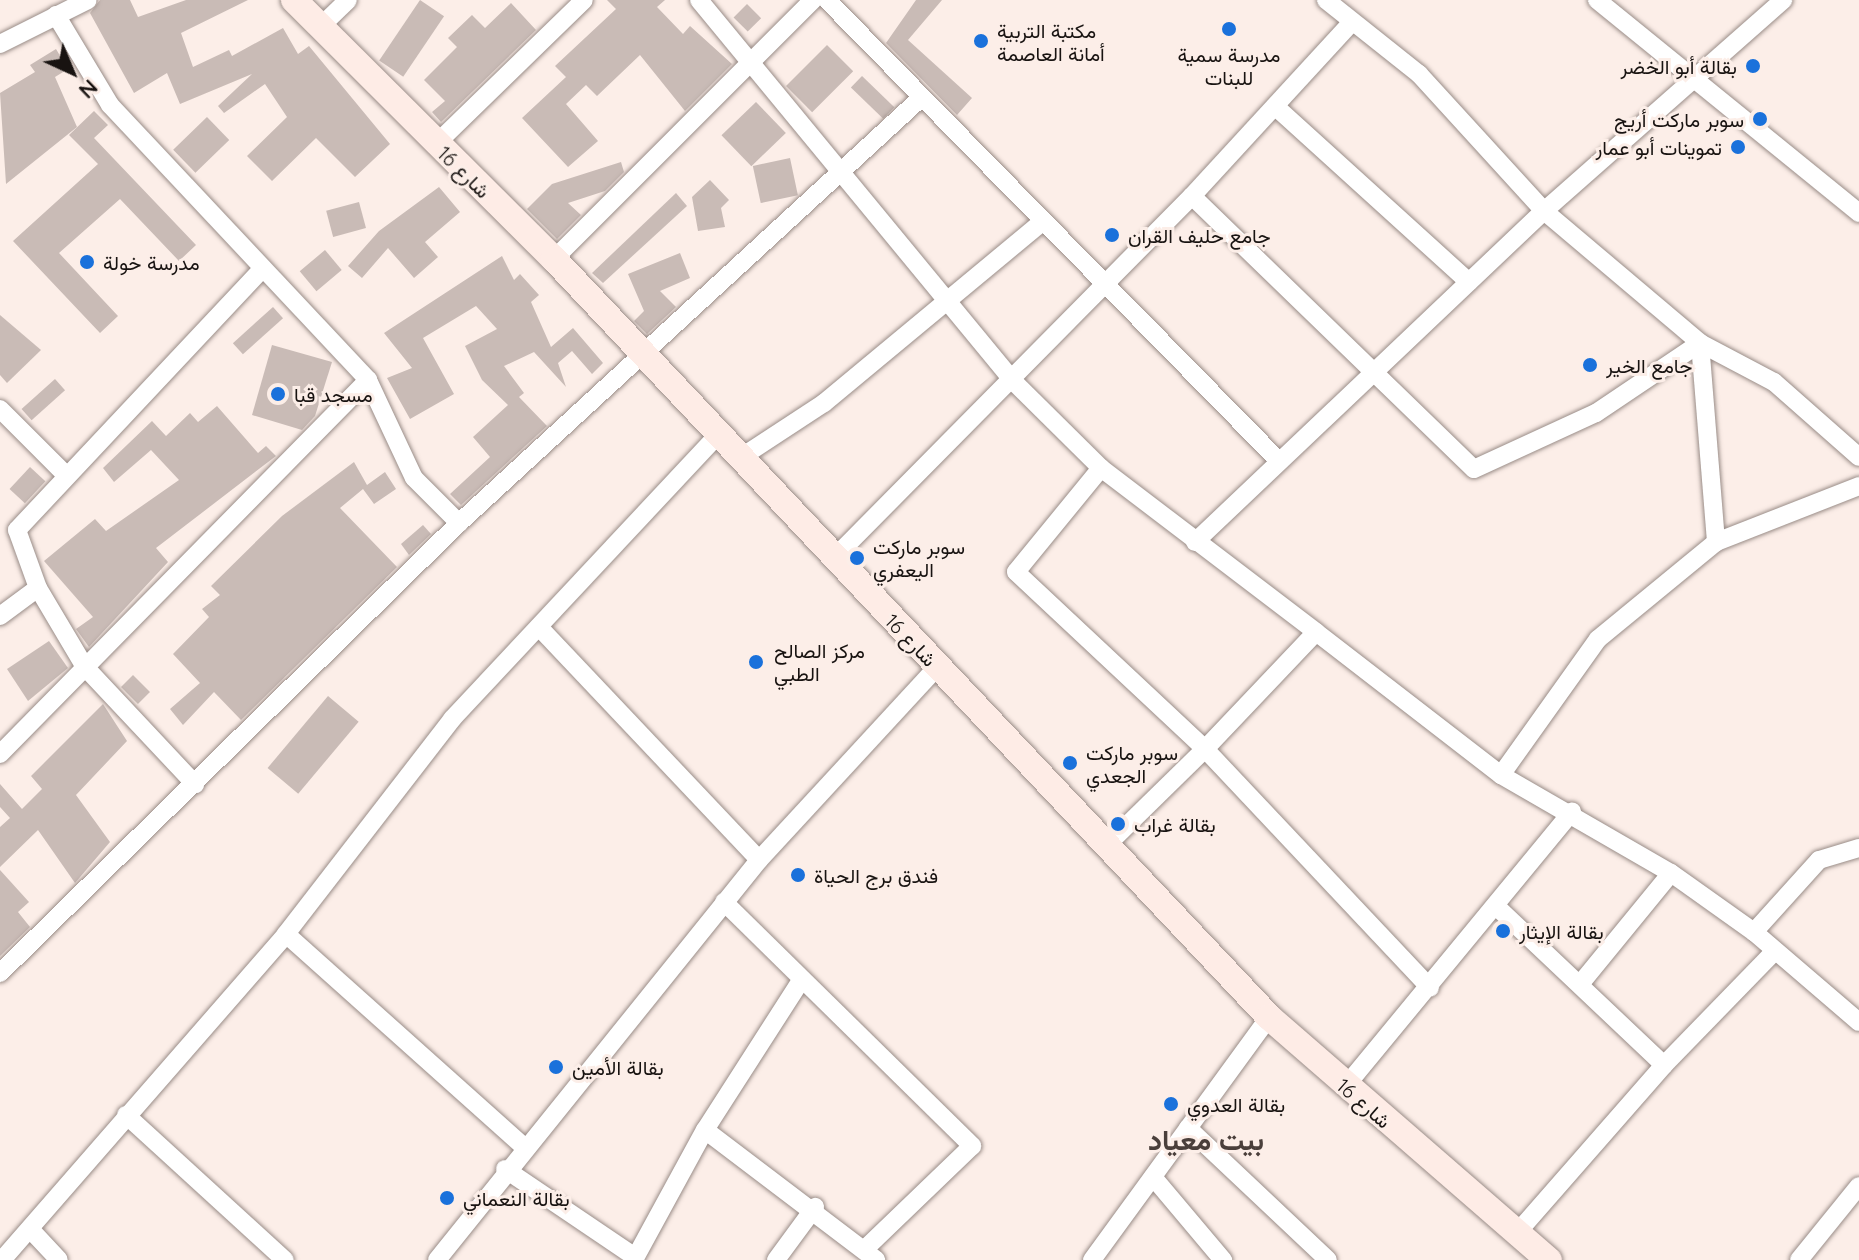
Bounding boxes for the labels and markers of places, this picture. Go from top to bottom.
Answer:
place label: مكتبة التربية أمانة العاصمة [997,18,1105,65]
marker: مدرسة سمية للبنات [1220,20,1238,38]
marker: مكتبة التربية أمانة العاصمة [972,32,990,50]
place label: مدرسة سمية للبنات [1177,42,1281,89]
place label: بقالة أبو الخضر [1620,54,1737,78]
marker: بقالة أبو الخضر [1744,57,1762,75]
place label: سوبر ماركت أريج [1614,107,1744,131]
marker: سوبر ماركت أريج [1751,110,1769,128]
place label: تموينات أبو عمار [1595,135,1722,159]
marker: تموينات أبو عمار [1729,138,1747,156]
place label: جامع حليف القران [1128,223,1271,247]
marker: جامع حليف القران [1103,226,1121,244]
place label: مدرسة خولة [103,250,200,274]
marker: مدرسة خولة [78,253,96,271]
place label: جامع الخير [1606,353,1692,377]
marker: جامع الخير [1581,356,1599,374]
place label: مسجد قبا [294,382,373,406]
marker: مسجد قبا [269,385,287,403]
place label: سوبر ماركت اليعفري [873,534,965,581]
marker: سوبر ماركت اليعفري [848,549,866,567]
place label: مركز الصالح الطبي [774,638,865,685]
marker: مركز الصالح الطبي [745,651,767,673]
place label: سوبر ماركت الجعدي [1086,740,1178,787]
marker: سوبر ماركت الجعدي [1061,754,1079,772]
place label: بقالة غراب [1134,812,1216,836]
marker: بقالة غراب [1109,815,1127,833]
place label: فندق برج الحياة [814,863,938,887]
marker: فندق برج الحياة [789,866,807,884]
place label: بقالة الإيثار [1519,919,1604,943]
marker: بقالة الإيثار [1494,922,1512,940]
place label: بقالة الأمين [572,1055,664,1079]
marker: بقالة الأمين [547,1058,565,1076]
place label: بقالة العدوي [1187,1092,1285,1116]
marker: بقالة العدوي [1162,1095,1180,1113]
place label: بقالة النعماني [463,1186,570,1210]
marker: بقالة النعماني [438,1189,456,1207]

